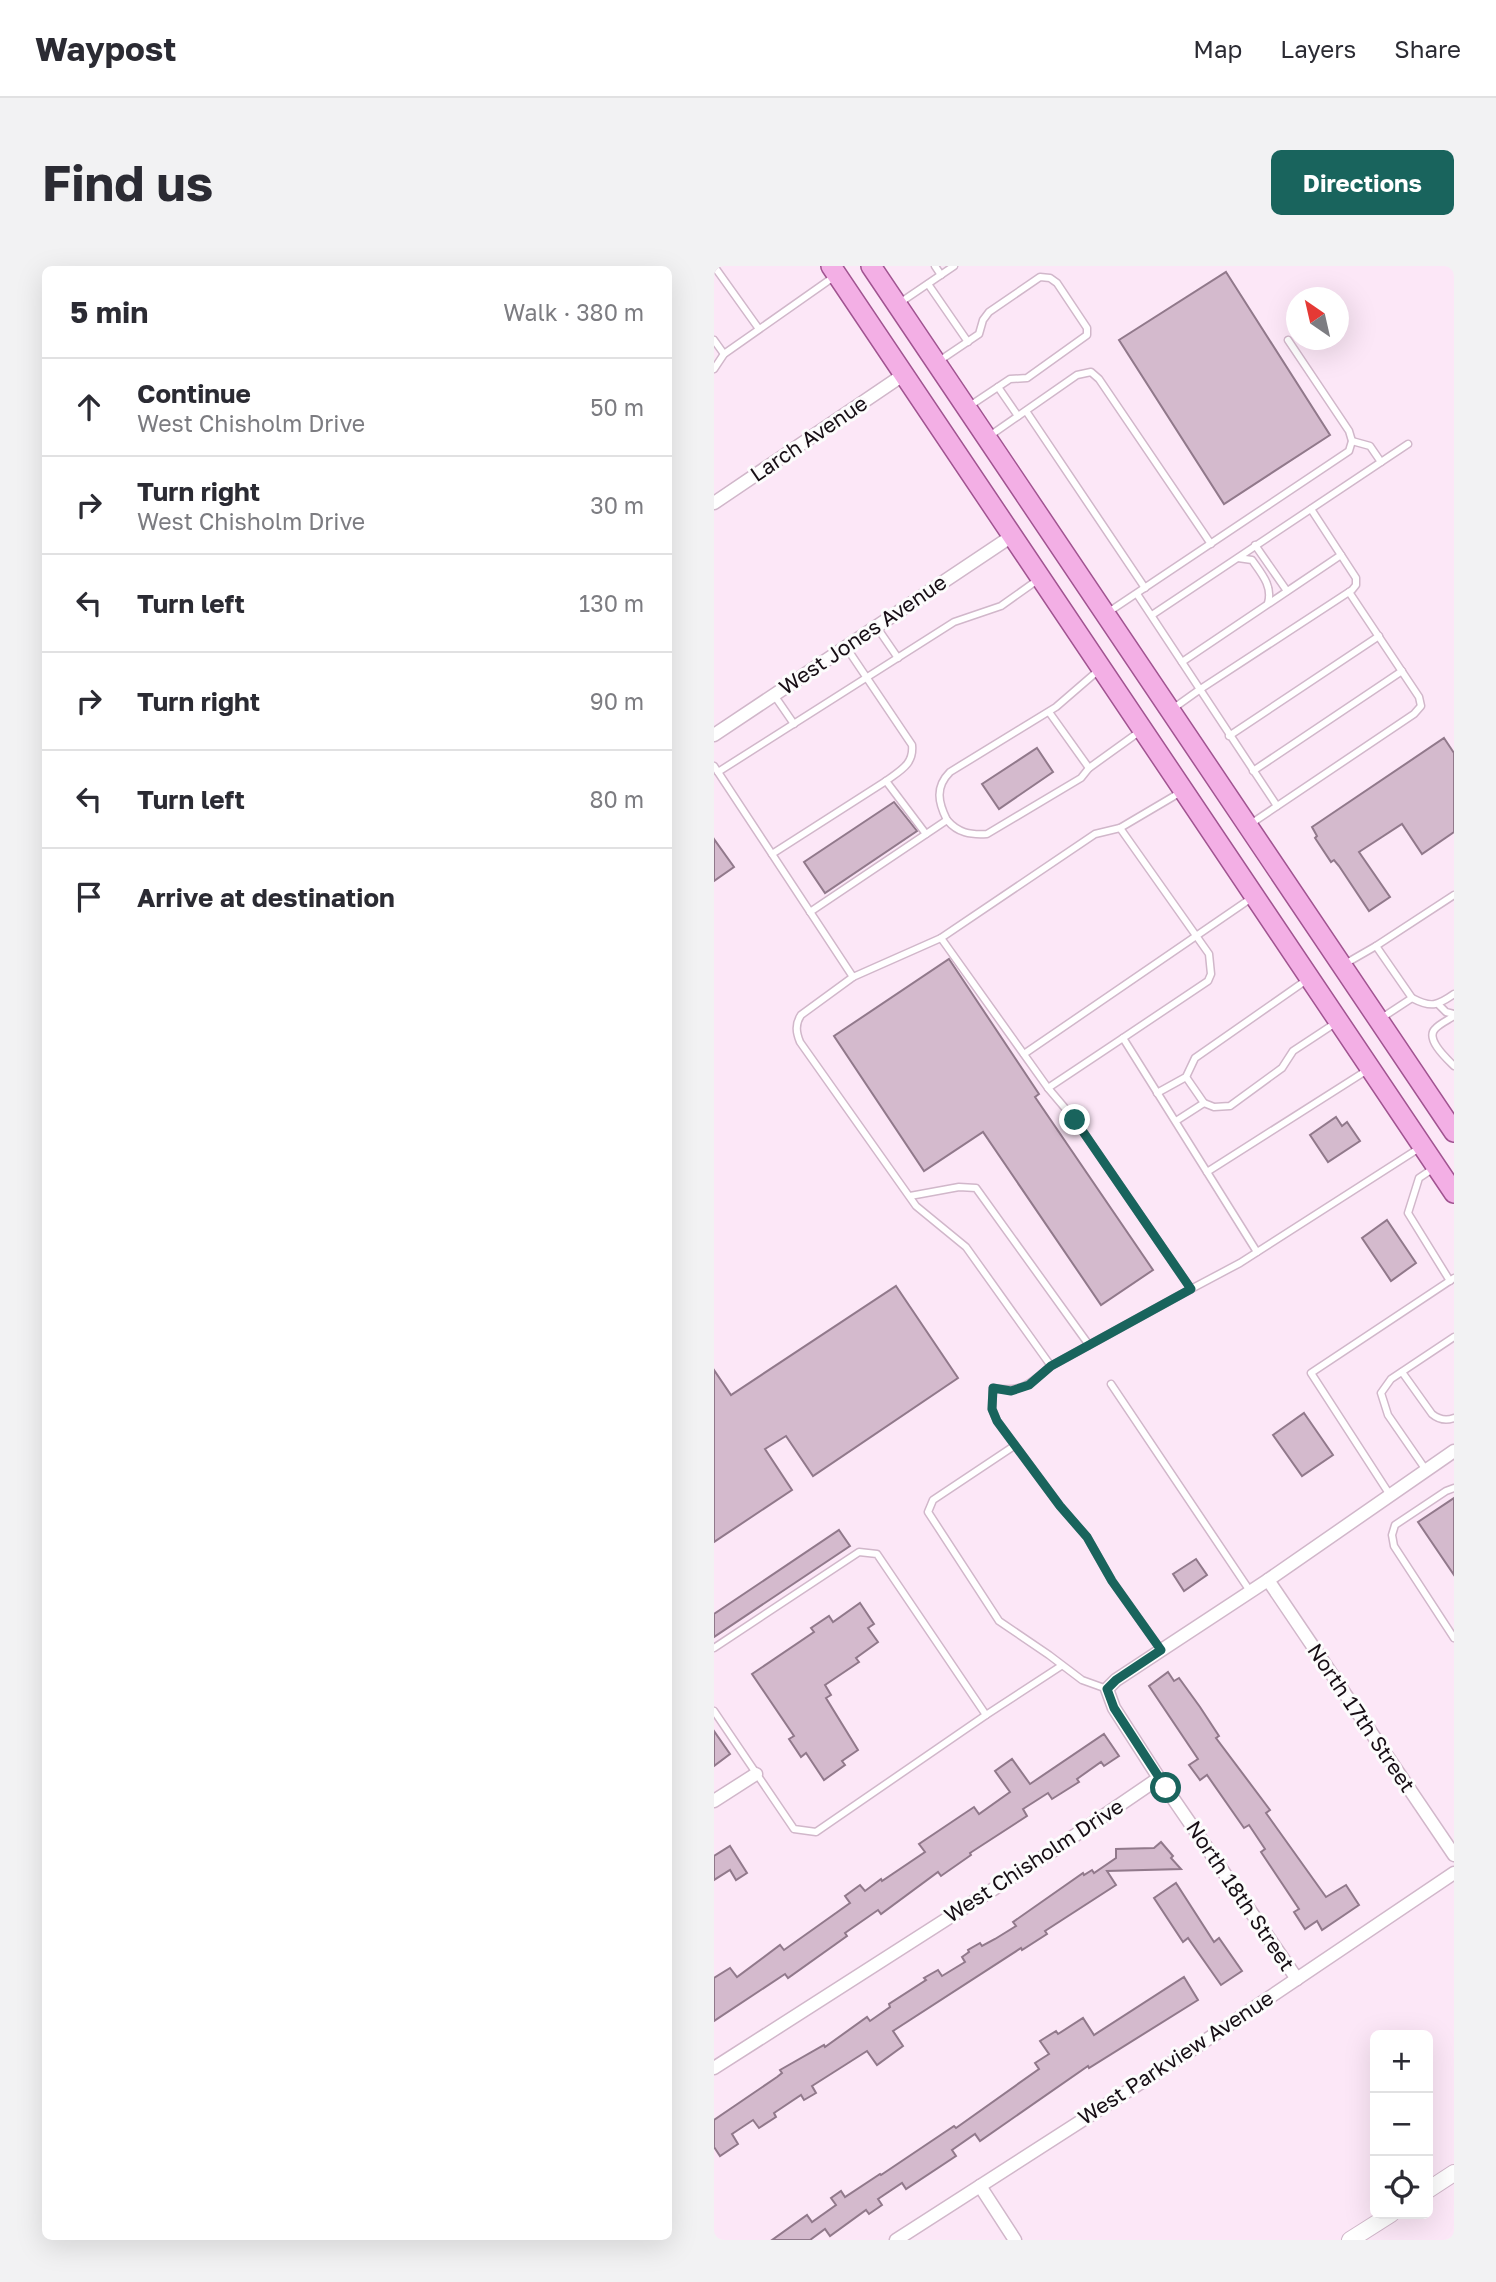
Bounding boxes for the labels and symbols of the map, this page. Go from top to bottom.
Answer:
north arrow [1286,287,1349,350]
street label: Larch Avenue [745,389,872,487]
street label: West Jones Avenue [774,569,951,700]
route end [1059,1104,1090,1135]
street label: North 17th Street [1302,1638,1421,1797]
route start [1150,1772,1181,1803]
street label: West Chisholm Drive [939,1793,1128,1928]
street label: North 18th Street [1181,1815,1301,1975]
street label: West Parkview Avenue [1073,1984,1278,2130]

